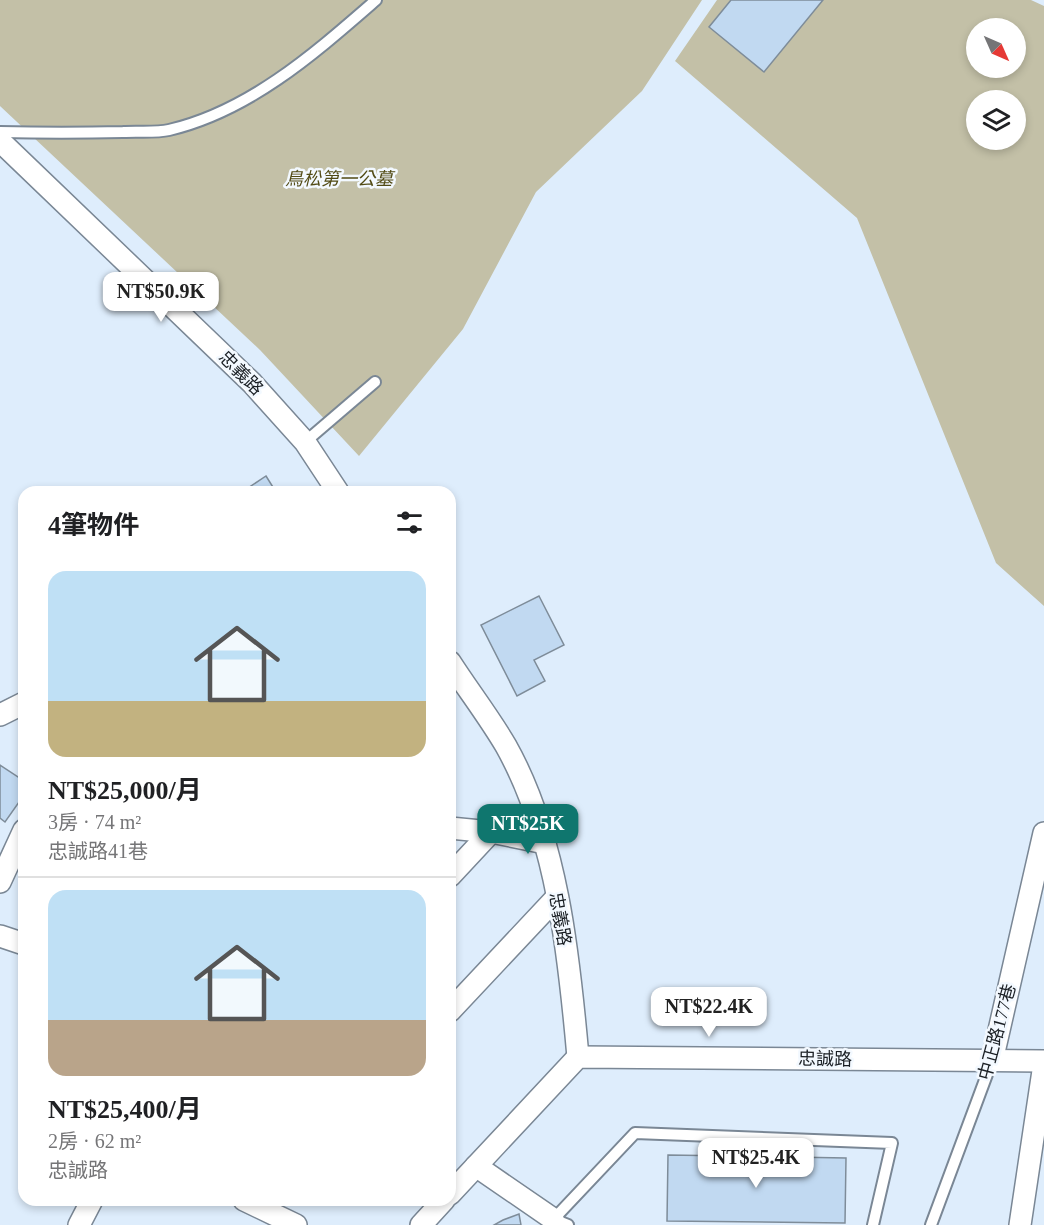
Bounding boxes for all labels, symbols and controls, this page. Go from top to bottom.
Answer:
north arrow [966,18,1026,78]
map controls [966,18,1026,150]
button: layers [966,90,1026,150]
park label: 鳥松第一公墓 [285,169,396,189]
pin: NT$50.9K [99,272,223,323]
text: NT$50.9K [117,280,205,302]
street label: 忠義路 [215,347,267,399]
icon: filters [393,506,426,539]
text: 4筆物件 [48,511,139,540]
icon: home [183,610,291,718]
text: NT$25,000/月 [48,776,202,805]
pin: NT$25K [479,804,577,855]
text: 3房 · 74 m² [48,811,141,833]
text: NT$25K [491,812,565,834]
text: 忠誠路41巷 [48,840,148,862]
street label: 忠義路 [545,891,575,947]
icon: home [183,929,291,1037]
street label: 中正路177巷 [975,982,1019,1082]
pin: NT$22.4K [647,987,771,1038]
text: NT$22.4K [665,995,753,1017]
street label: 忠誠路 [798,1049,852,1069]
text: NT$25,400/月 [48,1095,202,1124]
text: 2房 · 62 m² [48,1130,141,1152]
pin: NT$25.4K [694,1138,818,1189]
text: NT$25.4K [712,1146,800,1168]
text: 忠誠路 [48,1159,108,1181]

